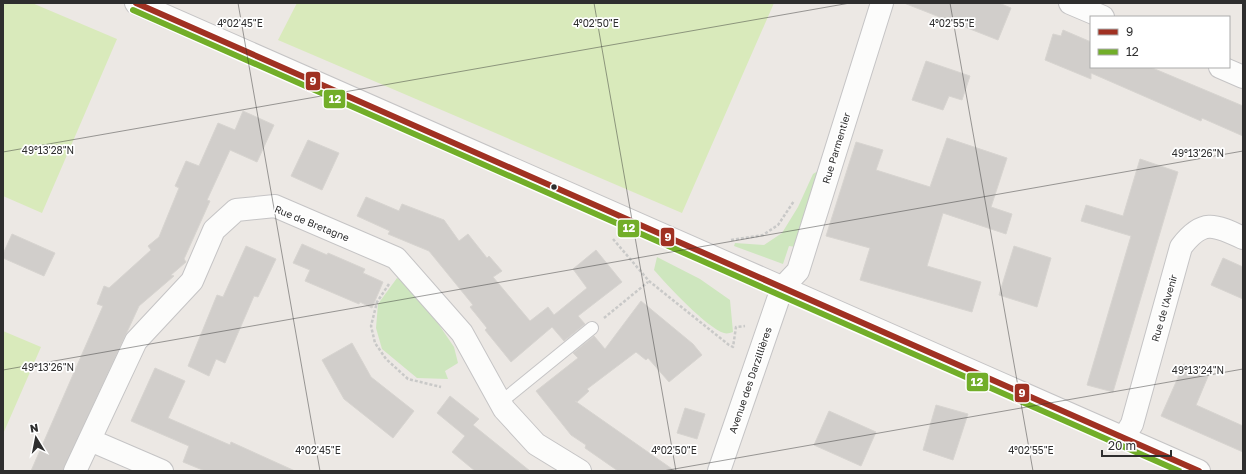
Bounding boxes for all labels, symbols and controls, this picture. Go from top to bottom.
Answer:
legend [1090,16,1230,68]
text: 4°02'45"E [217,17,263,29]
text: 4°02'50"E [573,17,619,29]
text: 4°02'55"E [929,17,975,29]
text: 9 [1126,24,1133,39]
text: 12 [1126,44,1139,59]
line badge: 9 [305,71,321,91]
text: 9 [310,74,317,87]
line badge: 12 [323,89,346,109]
text: 12 [329,92,341,105]
street label: Rue Parmentier [819,111,853,185]
text: 49°13'28"N [22,144,74,156]
text: 49°13'26"N [1172,147,1224,159]
unlabelled marker [549,182,559,192]
street label: Rue de Bretagne [273,203,351,244]
line badge: 12 [617,219,640,238]
text: 12 [623,221,635,234]
line badge: 9 [660,227,675,247]
text: 9 [665,230,672,243]
street label: Rue de l'Avenir [1149,273,1179,343]
street label: Avenue des Darzillières [726,325,774,435]
text: 49°13'26"N [22,361,74,373]
text: 49°13'24"N [1172,364,1224,376]
line badge: 12 [966,372,989,392]
text: 12 [971,375,983,388]
line badge: 9 [1014,383,1030,403]
text: 9 [1019,386,1026,399]
north arrow [16,418,56,458]
text: N [29,421,39,435]
scale bar [1102,432,1171,458]
text: 20 m [1108,438,1136,453]
text: 4°02'45"E [295,444,341,456]
text: 4°02'50"E [651,444,697,456]
text: 4°02'55"E [1008,444,1054,456]

